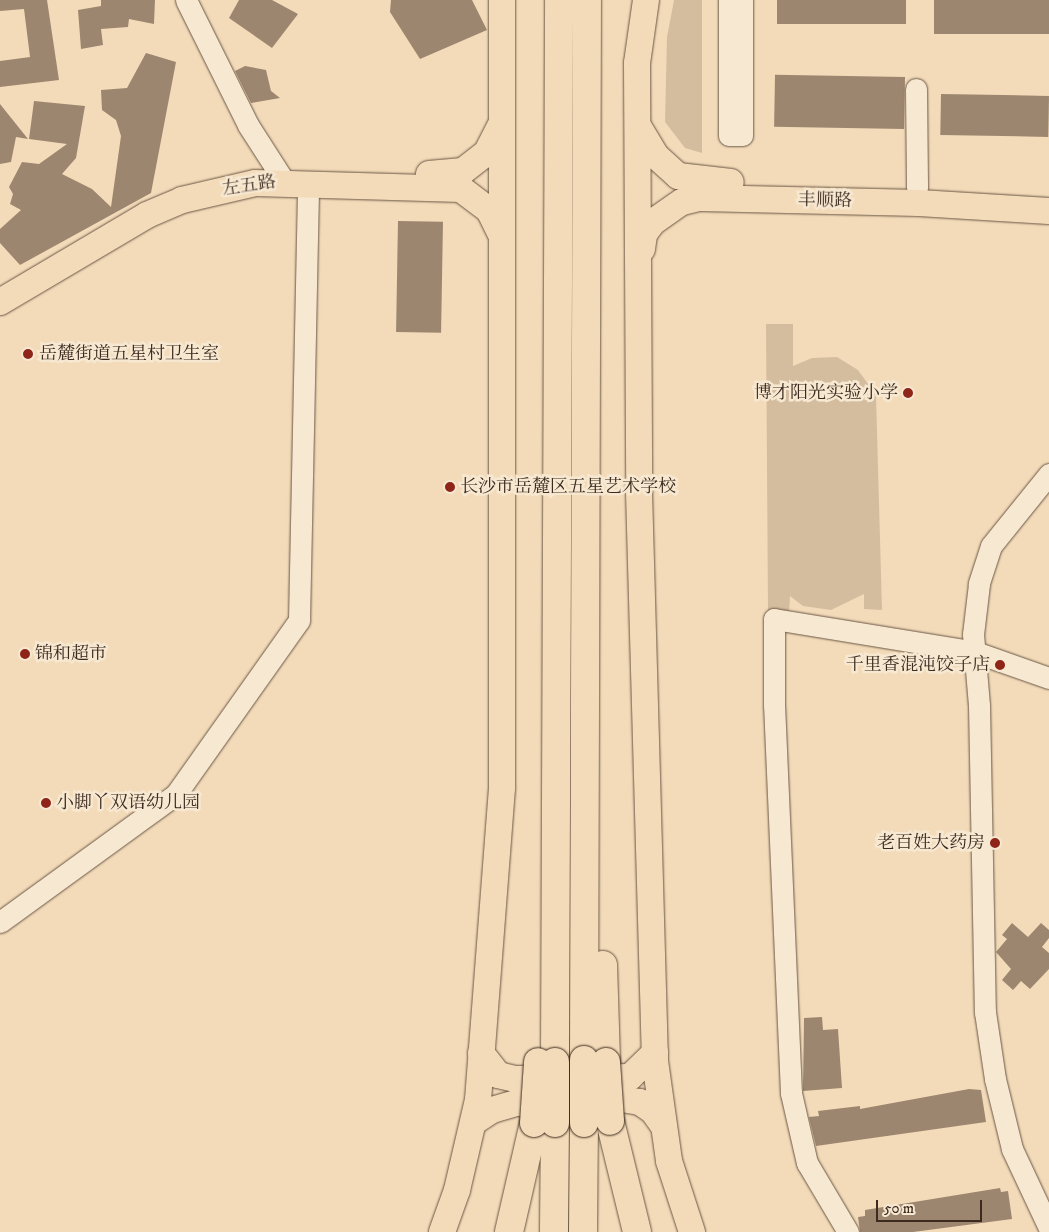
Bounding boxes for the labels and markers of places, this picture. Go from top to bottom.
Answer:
place label: 岳麓街道五星村卫生室 [39,343,219,365]
marker: 岳麓街道五星村卫生室 [21,347,35,361]
place label: 博才阳光实验小学 [754,382,898,404]
marker: 博才阳光实验小学 [902,387,914,399]
place label: 长沙市岳麓区五星艺术学校 [460,476,676,498]
marker: 长沙市岳麓区五星艺术学校 [444,481,456,493]
place label: 锦和超市 [35,643,107,665]
marker: 锦和超市 [19,648,31,660]
place label: 千里香混沌饺子店 [846,654,990,676]
marker: 千里香混沌饺子店 [994,659,1006,671]
place label: 小脚丫双语幼儿园 [56,792,200,814]
marker: 小脚丫双语幼儿园 [40,797,52,809]
place label: 老百姓大药房 [877,832,985,854]
marker: 老百姓大药房 [989,837,1001,849]

